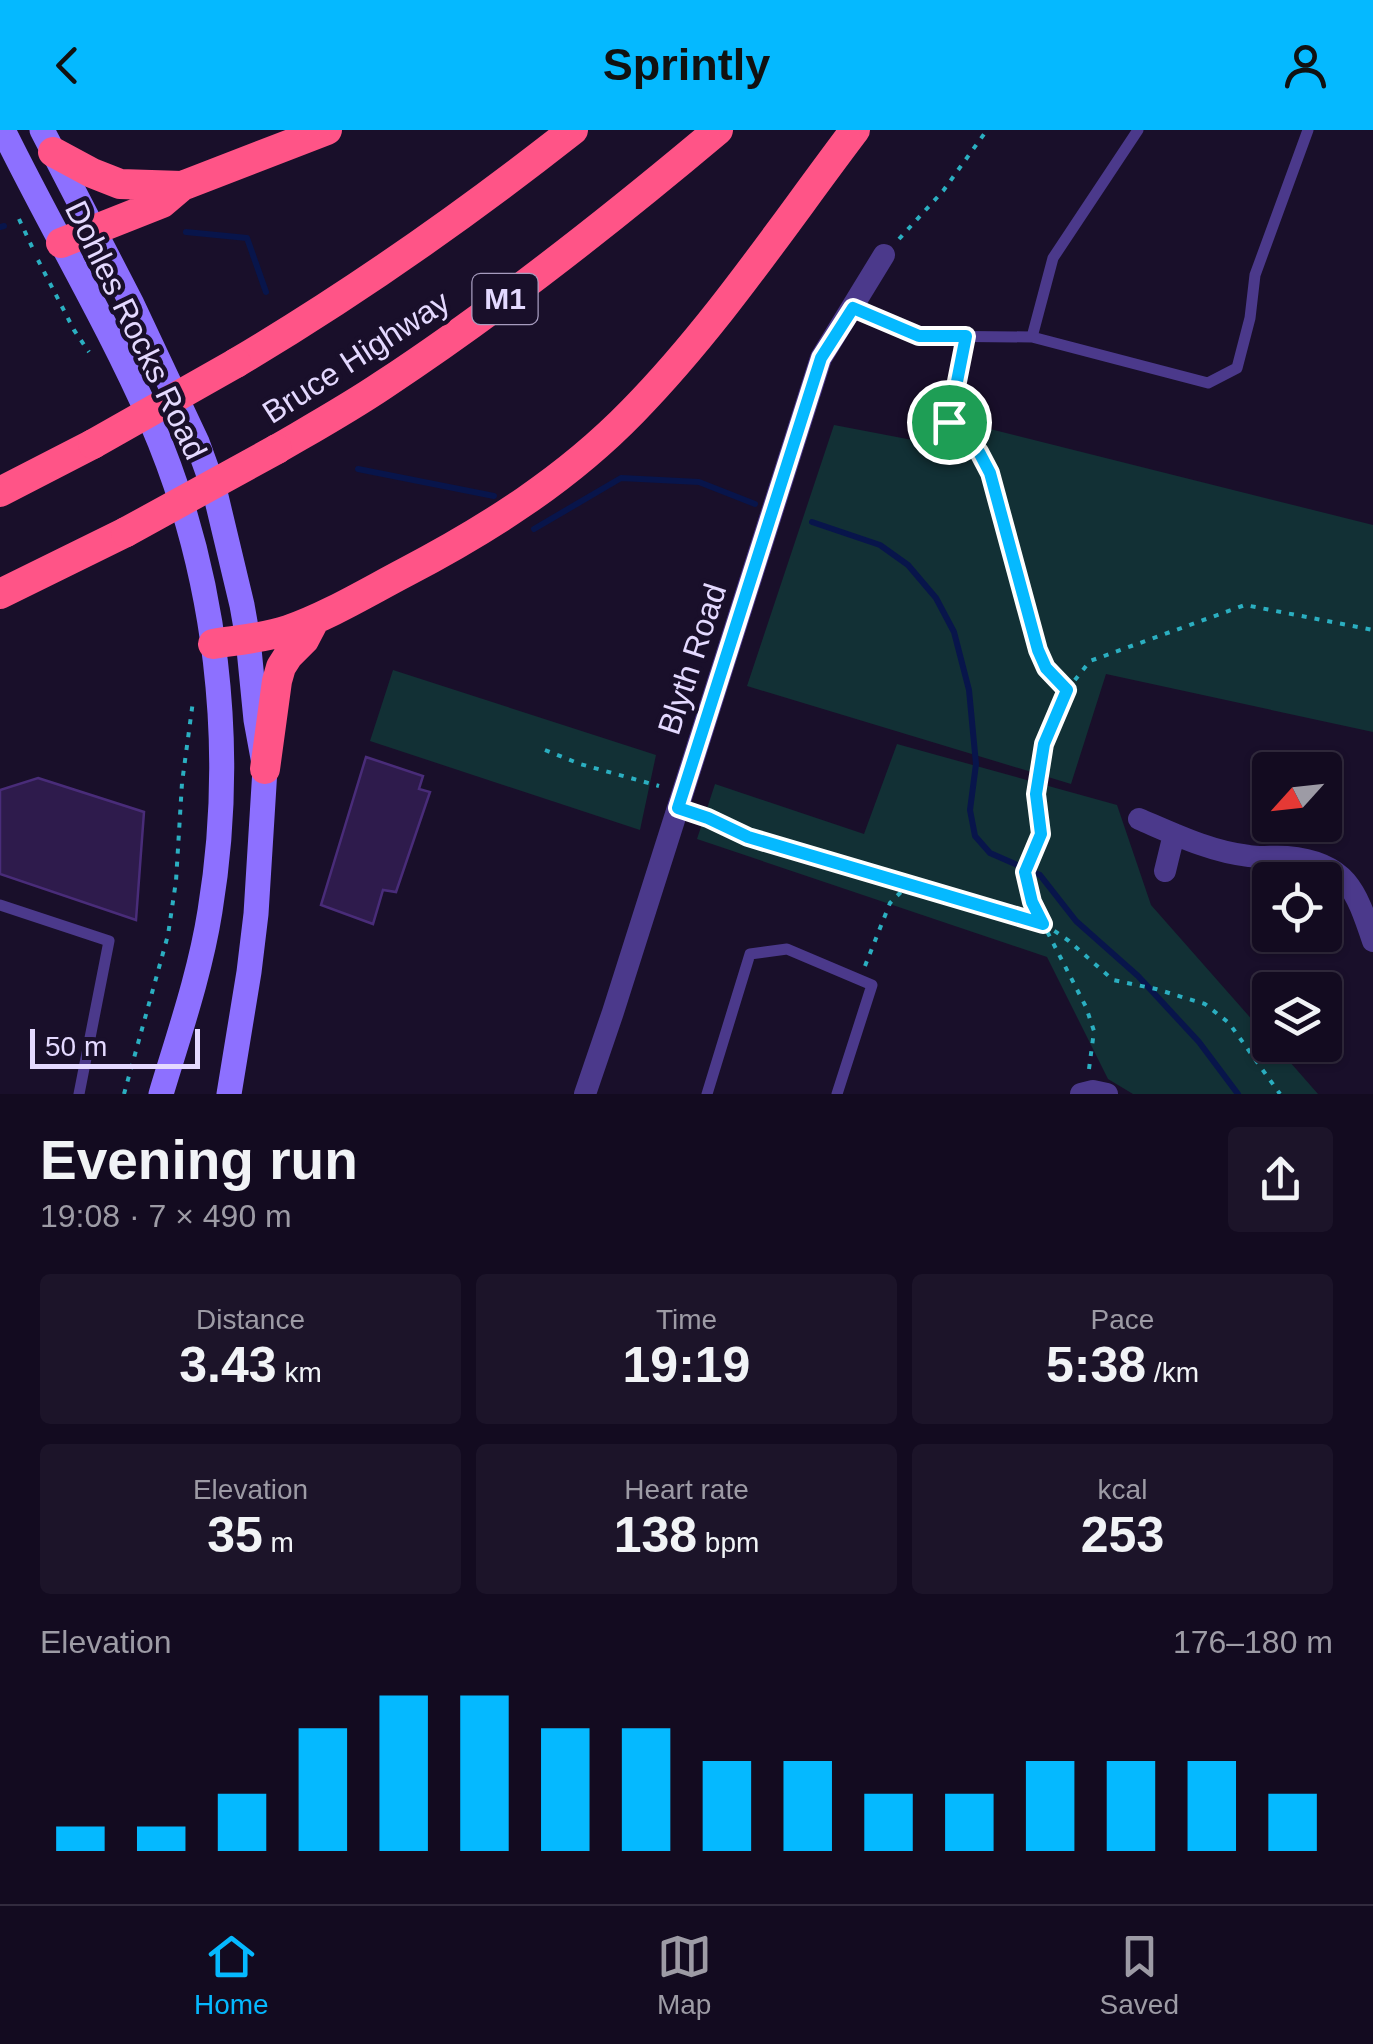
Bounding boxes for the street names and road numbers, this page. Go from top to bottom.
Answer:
street label: Dohles Rocks Road [58,195,214,465]
road number: M1 [472,274,538,324]
street label: Bruce Highway [256,283,456,431]
street label: Blyth Road [651,579,733,739]

